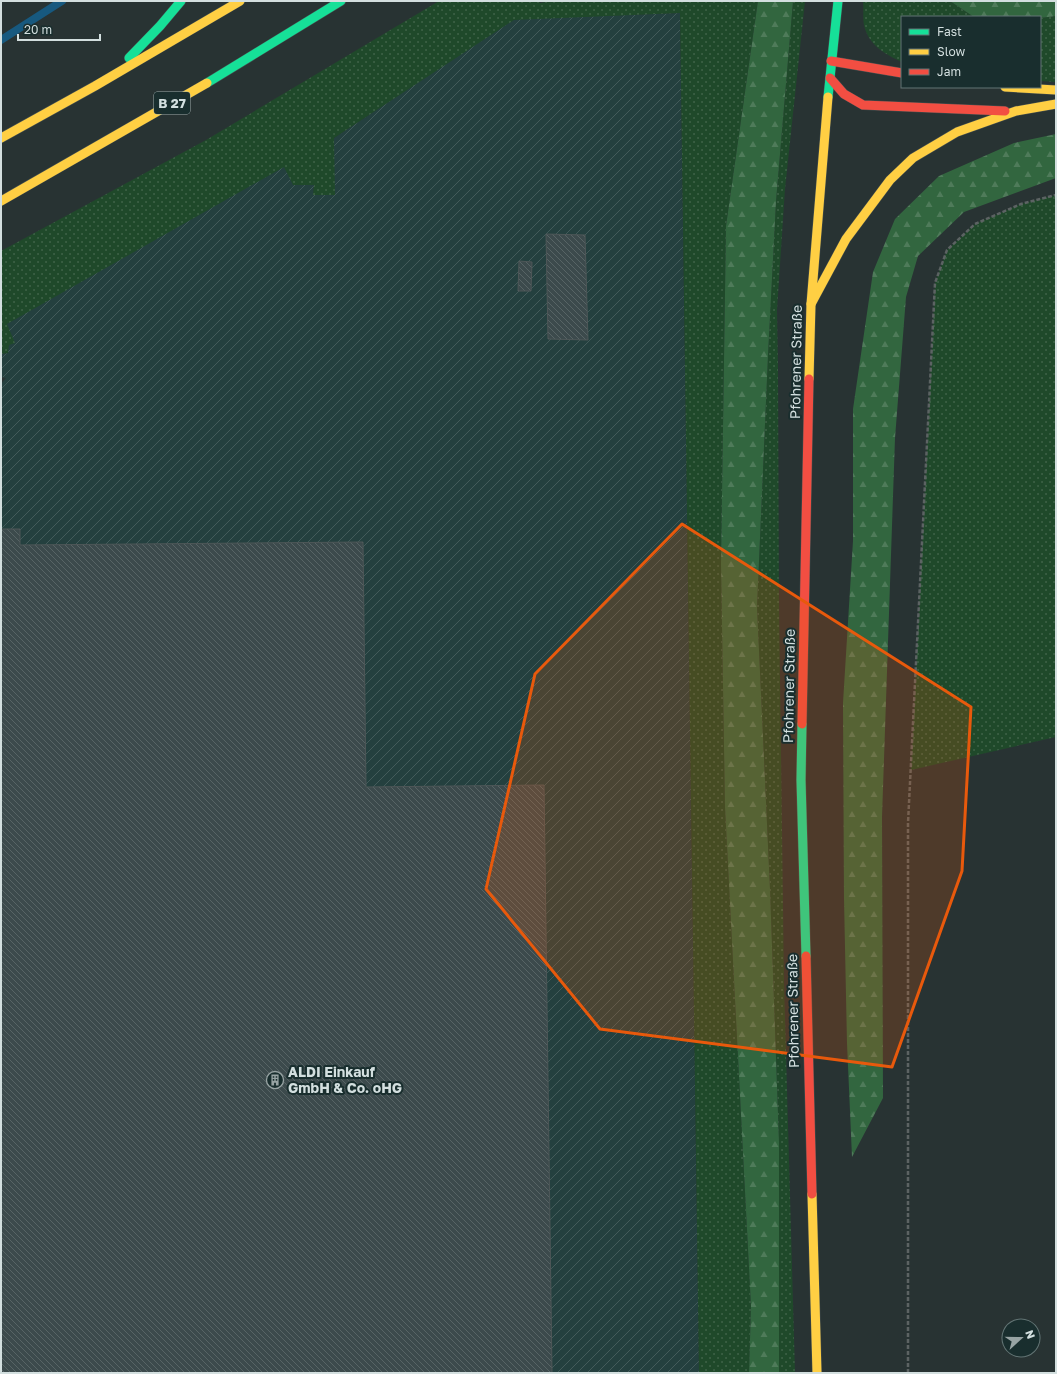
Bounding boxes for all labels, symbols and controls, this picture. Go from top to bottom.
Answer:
scale bar [18,16,100,42]
legend [901,16,1041,88]
text: 20 m [24,22,52,37]
text: Fast [937,24,962,39]
text: Slow [937,44,965,59]
text: Jam [937,64,961,79]
road number: B 27 [154,92,190,114]
street label: Pfohrener Straße [786,305,805,419]
street label: Pfohrener Straße [779,629,798,743]
street label: Pfohrener Straße [783,954,802,1068]
place label: ALDI Einkauf GmbH & Co. oHG [288,1063,402,1096]
building icon: ALDI Einkauf GmbH & Co. oHG [265,1070,285,1090]
north arrow [1001,1318,1041,1358]
text: N [1023,1328,1038,1340]

